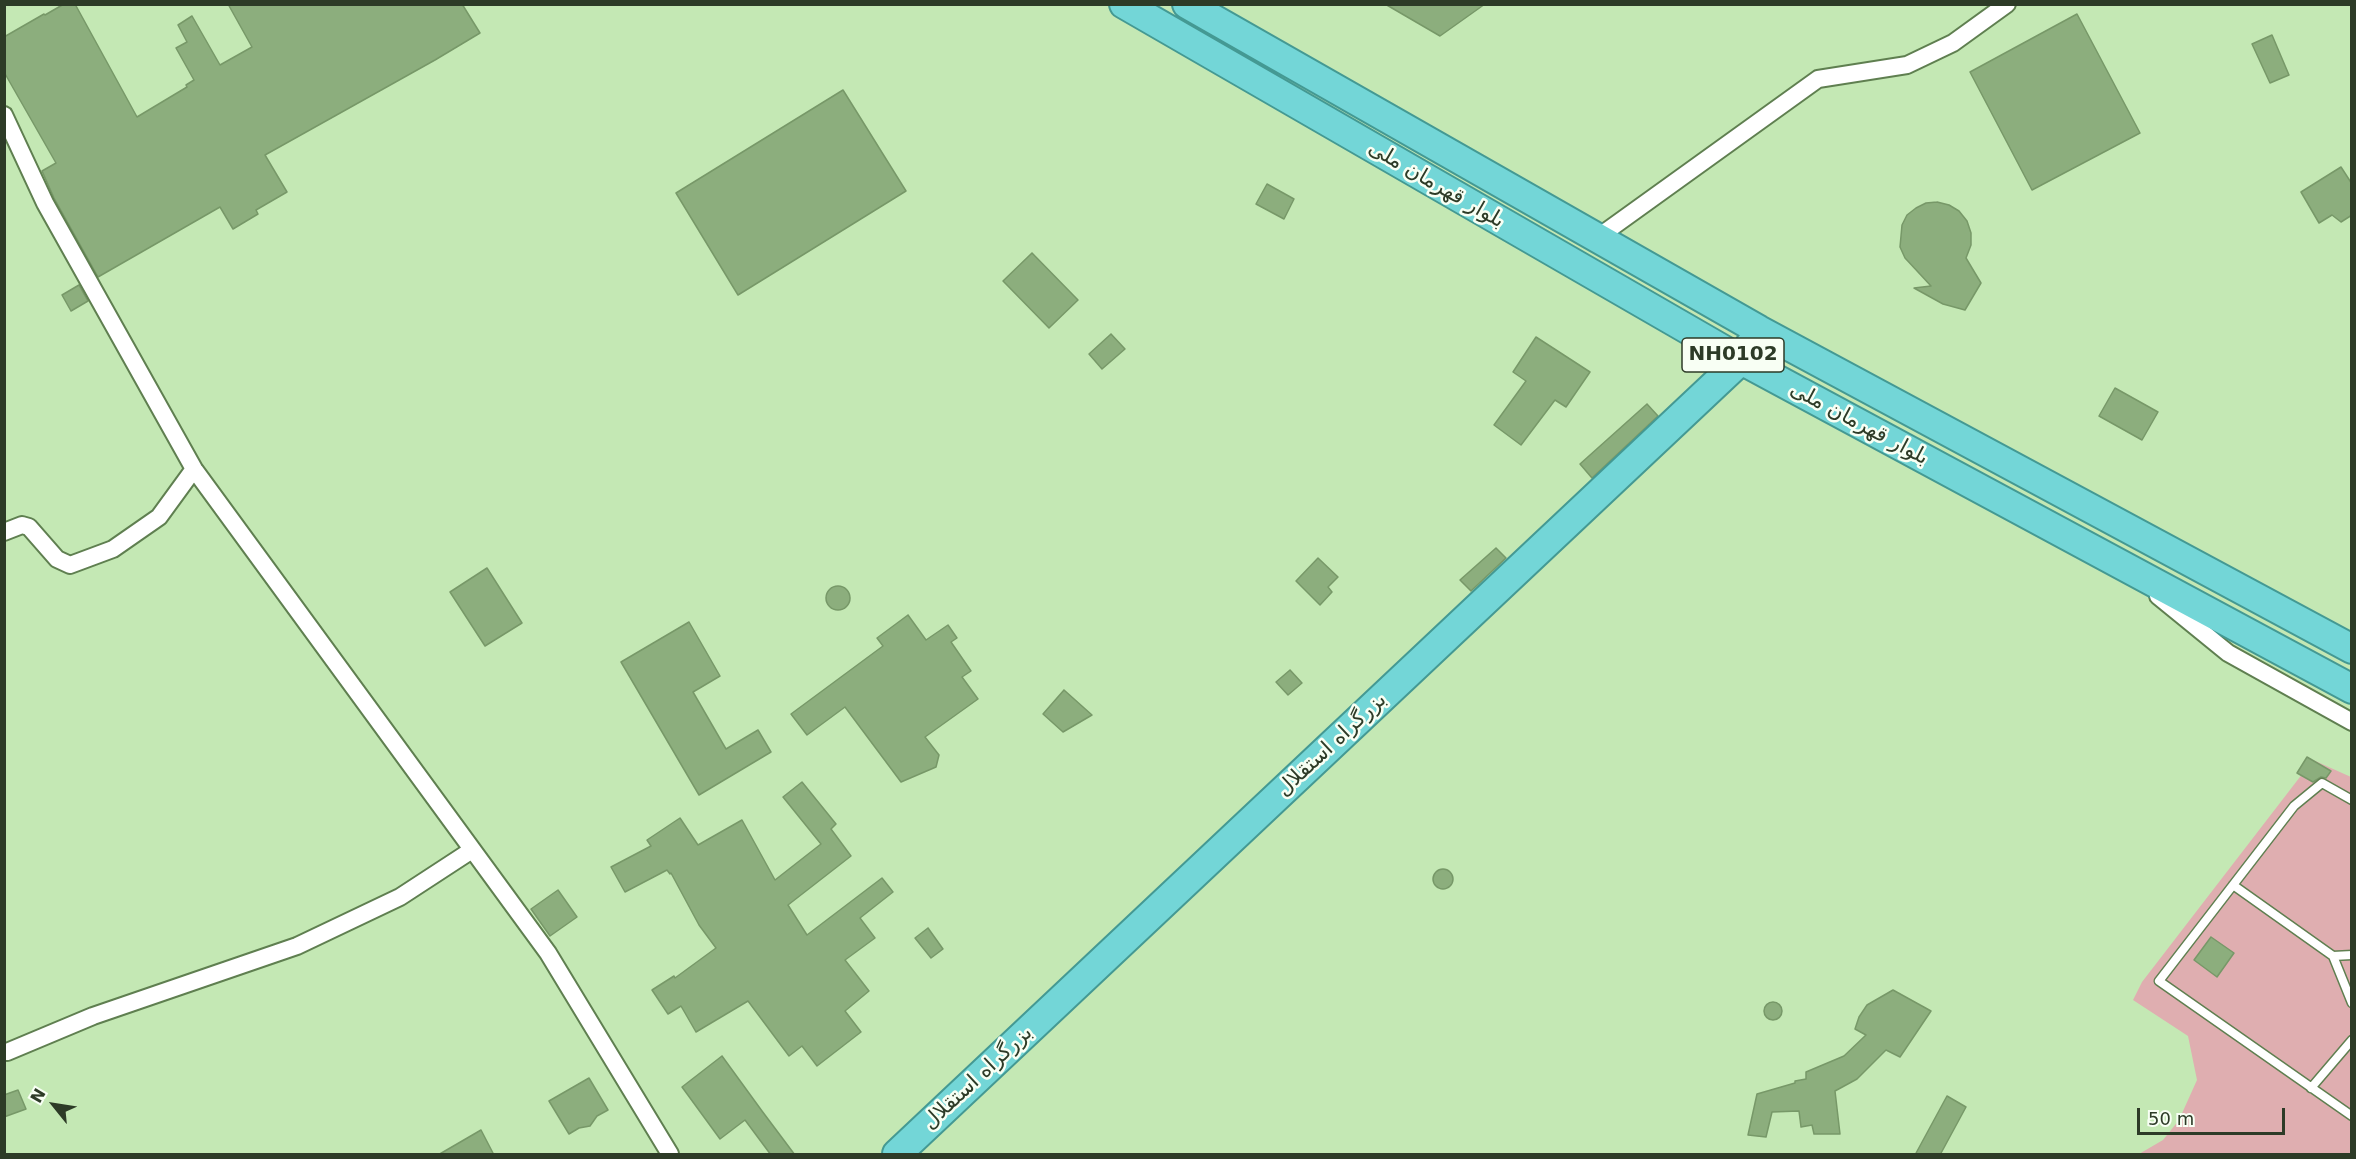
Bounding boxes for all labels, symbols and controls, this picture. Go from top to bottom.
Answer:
street label: بلوار قهرمان ملی [1363,136,1509,234]
road number: NH0102 [1682,338,1784,372]
street label: بلوار قهرمان ملی [1786,377,1932,471]
street label: بزرگراه استقلال [1272,688,1392,802]
street label: بزرگراه استقلال [918,1021,1038,1135]
north arrow [24,1075,84,1135]
text: N [26,1085,50,1106]
scale bar [2140,1096,2288,1134]
text: 50 m [2148,1108,2194,1129]

